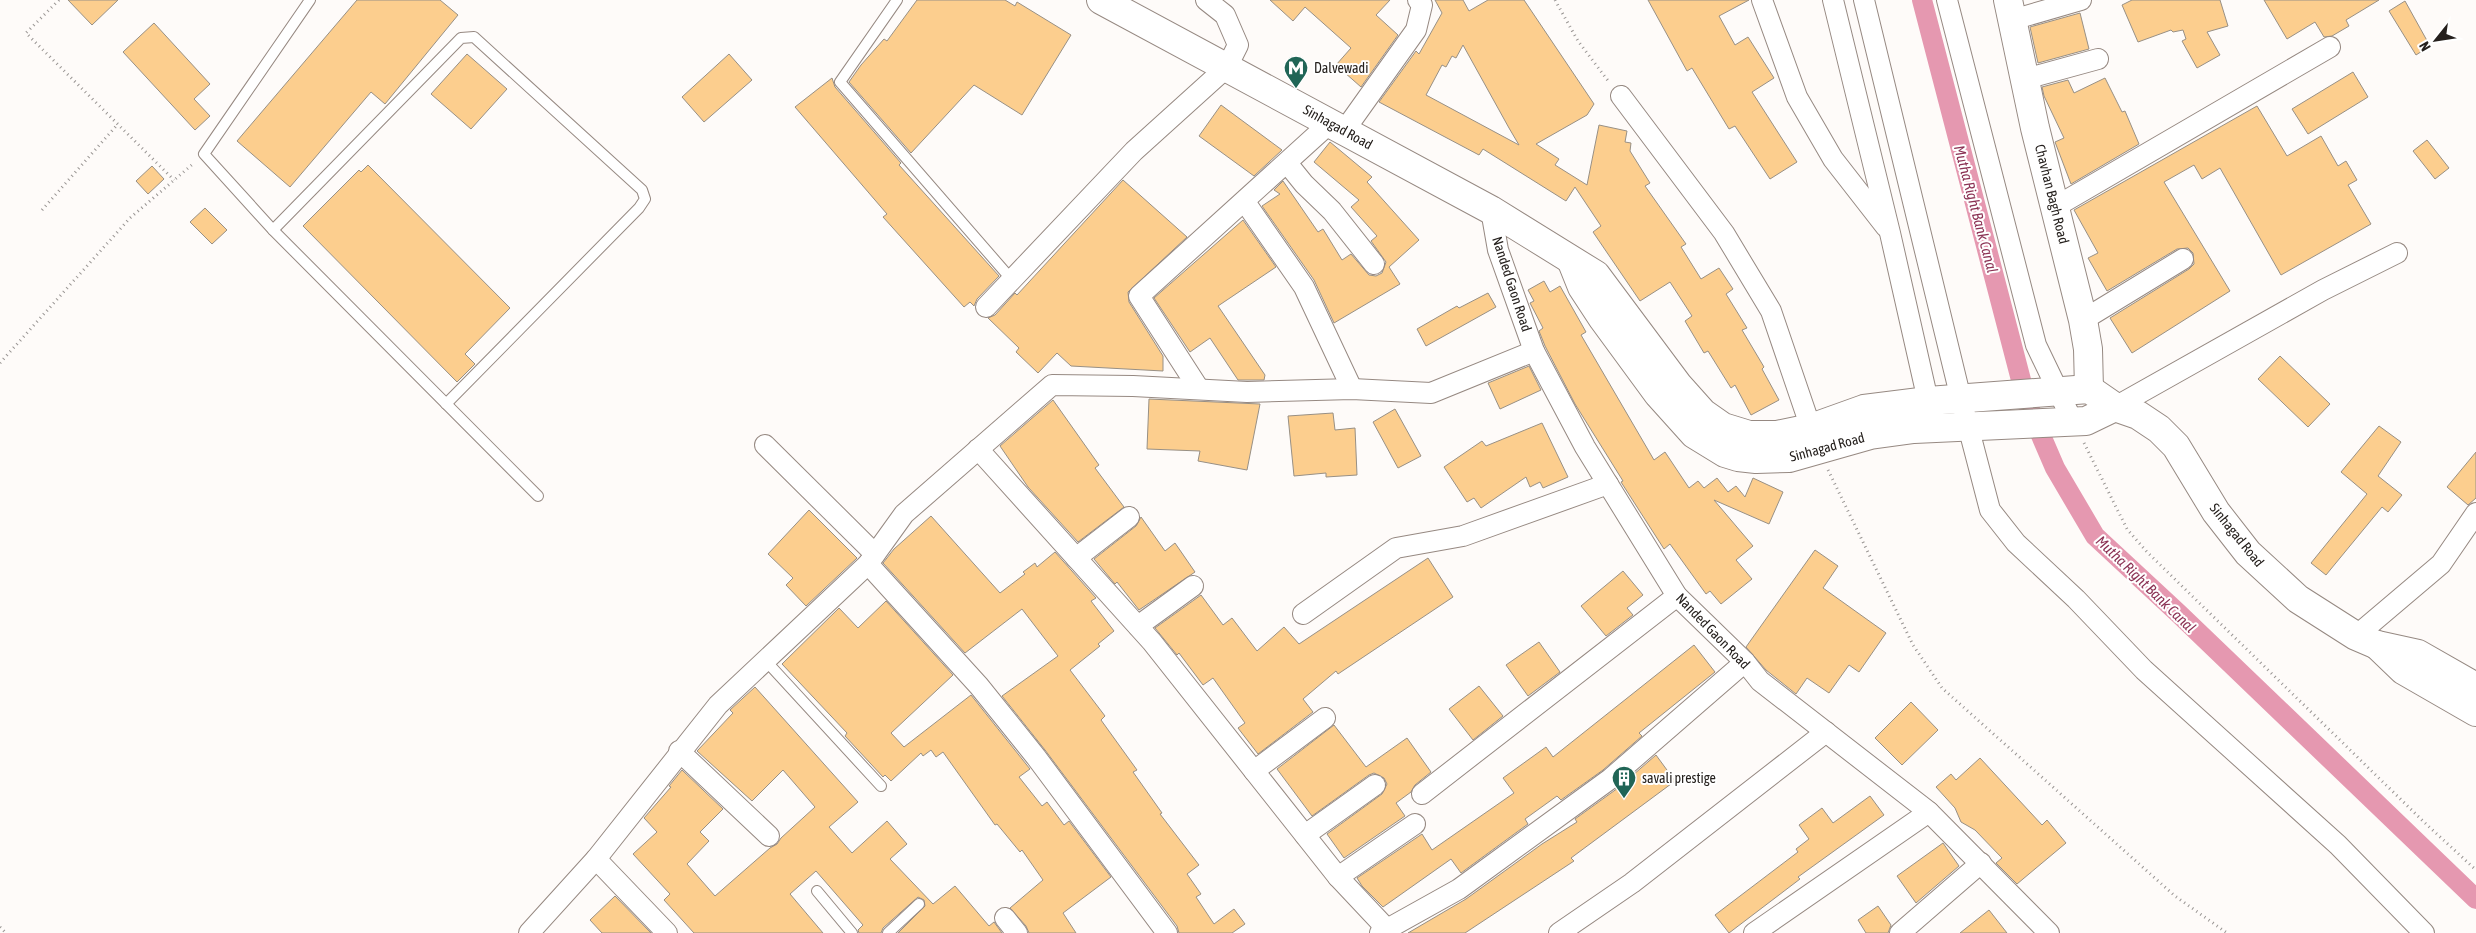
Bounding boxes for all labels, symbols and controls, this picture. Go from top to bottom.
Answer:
north arrow [2411,15,2461,65]
text: N [2416,39,2434,54]
metro station icon: Dalvewadi [1283,55,1309,89]
place label: Dalvewadi [1314,60,1368,76]
street label: Sinhagad Road [1301,101,1375,153]
water label: Mutha Right Bank Canal [1951,143,2001,275]
street label: Chavhan Bagh Road [2032,143,2072,245]
street label: Nanded Gaon Road [1489,234,1535,334]
street label: Sinhagad Road [1788,429,1866,465]
street label: Sinhagad Road [2207,500,2267,570]
water label: Mutha Right Bank Canal [2093,532,2199,636]
street label: Nanded Gaon Road [1673,590,1753,672]
building icon: savali prestige [1611,765,1637,799]
place label: savali prestige [1642,770,1716,786]

